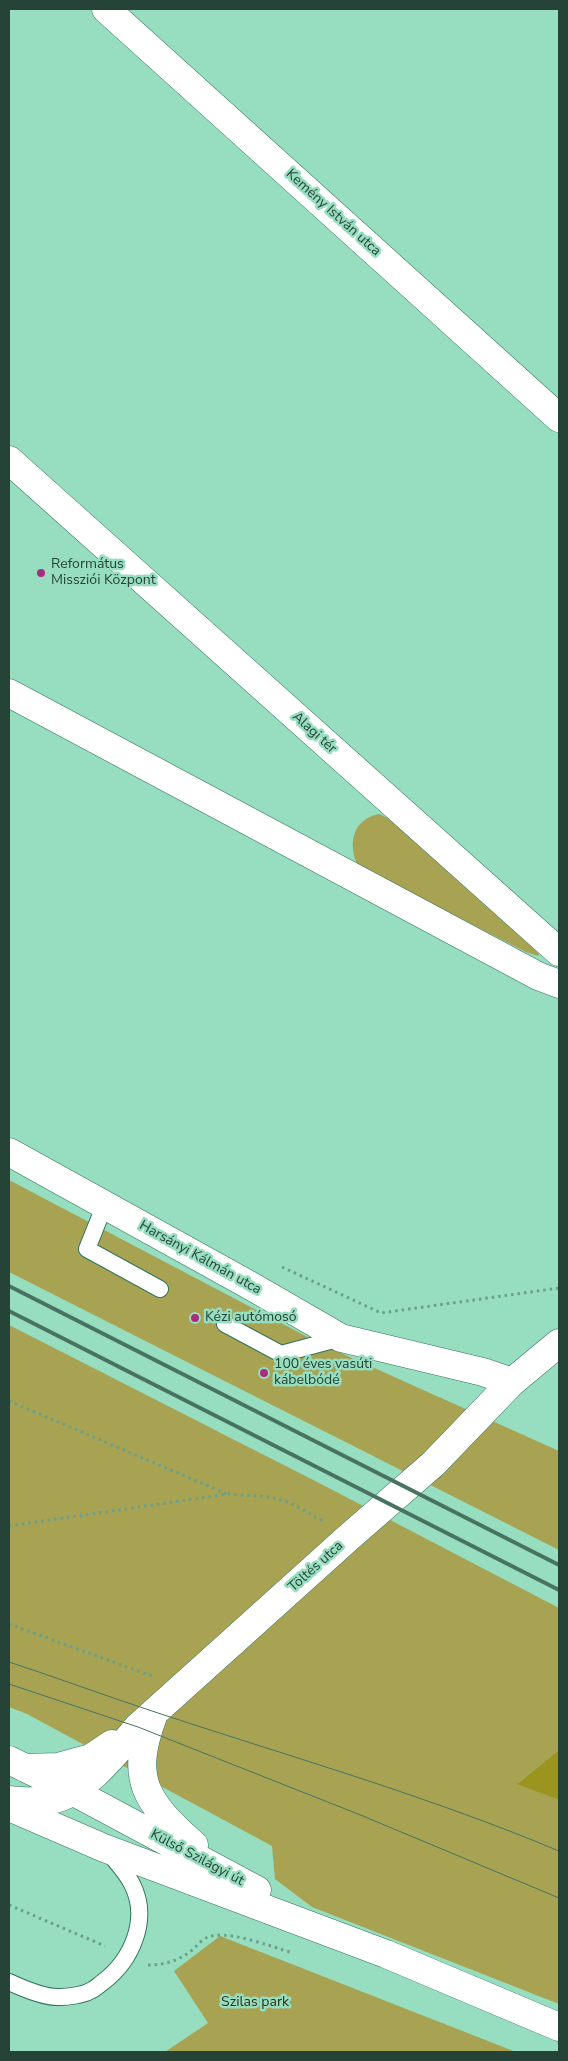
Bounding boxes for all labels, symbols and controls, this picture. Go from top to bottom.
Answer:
street label: Kemény István utca [282,166,384,260]
place label: Református Missziói Központ [51,557,156,590]
marker: Református Missziói Központ [35,567,47,579]
street label: Alagi tér [288,709,340,757]
street label: Harsányi Kálmán utca [136,1217,264,1299]
place label: Kézi autómosó [205,1310,297,1326]
marker: Kézi autómosó [189,1312,201,1324]
place label: 100 éves vasúti kábelbódé [274,1357,372,1390]
marker: 100 éves vasúti kábelbódé [258,1367,270,1379]
street label: Töltés utca [285,1538,347,1596]
street label: Külső Szilágyi út [147,1826,247,1890]
park label: Szilas park [221,1995,289,2011]

